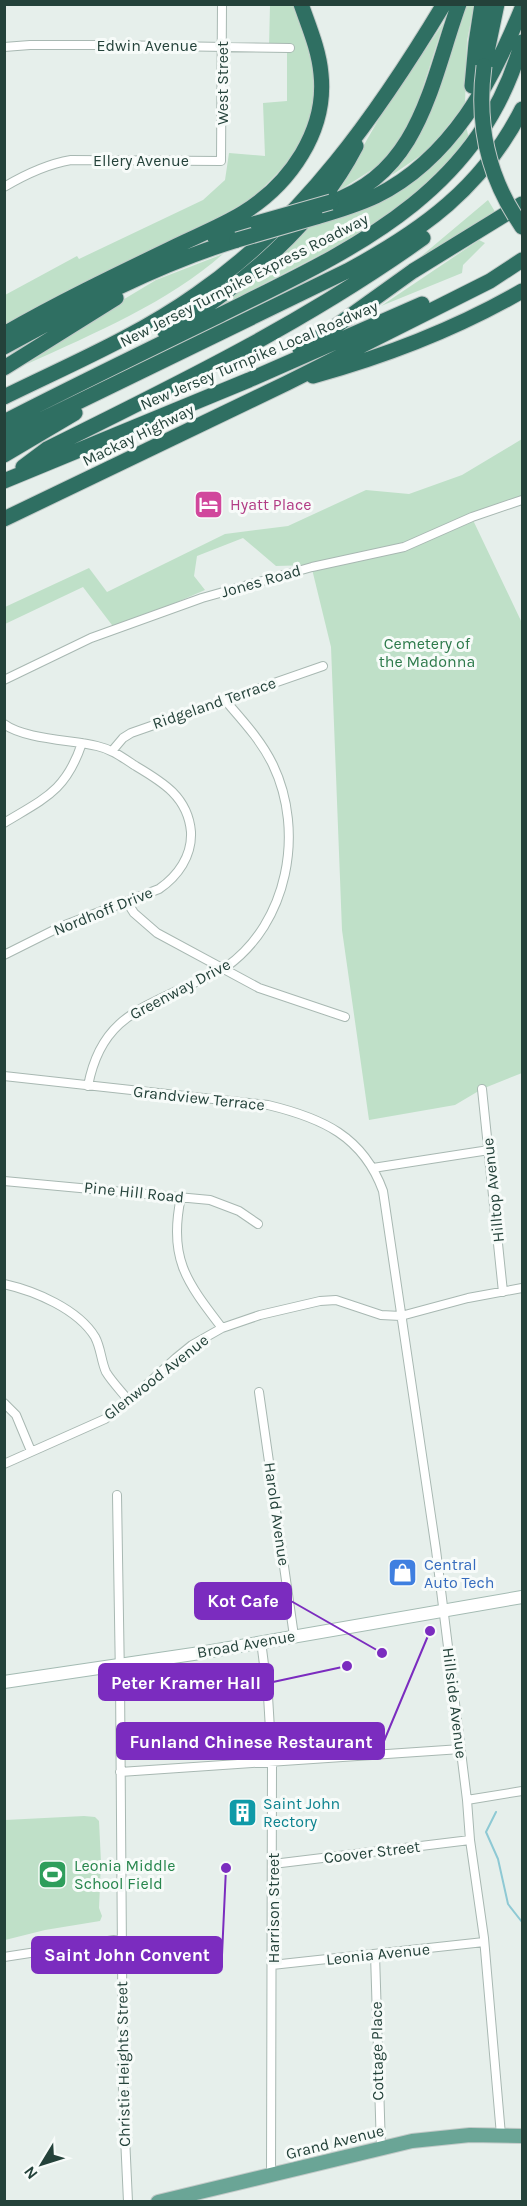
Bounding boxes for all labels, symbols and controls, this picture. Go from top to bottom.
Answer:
street label: Edwin Avenue [97,36,197,55]
street label: West Street [213,41,232,125]
street label: Ellery Avenue [93,151,189,170]
street label: New Jersey Turnpike Express Roadway [117,209,372,351]
street label: New Jersey Turnpike Local Roadway [137,296,381,414]
street label: Mackay Highway [79,400,197,470]
hotel icon: Hyatt Place [193,488,225,520]
place label: Hyatt Place [230,495,311,514]
street label: Jones Road [219,561,303,601]
park label: Cemetery of the Madonna [379,634,475,671]
street label: Ridgeland Terrace [150,673,278,733]
street label: Nordhoff Drive [51,882,155,940]
street label: Greenway Drive [126,955,234,1023]
street label: Grandview Terrace [132,1082,266,1114]
street label: Hilltop Avenue [478,1137,508,1243]
street label: Pine Hill Road [83,1177,185,1207]
street label: Glenwood Avenue [100,1330,212,1424]
street label: Harold Avenue [260,1461,294,1567]
place label: Central Auto Tech [424,1555,494,1592]
shop icon: Central Auto Tech [387,1557,419,1589]
callout: Kot Cafe [195,1583,291,1619]
text: Kot Cafe [207,1590,279,1612]
street label: Broad Avenue [195,1626,297,1662]
street label: Hillside Avenue [439,1646,471,1760]
callout: Peter Kramer Hall [99,1664,273,1700]
text: Peter Kramer Hall [111,1672,261,1694]
callout: Funland Chinese Restaurant [117,1723,384,1759]
text: Funland Chinese Restaurant [129,1731,373,1753]
place label: Saint John Rectory [263,1794,340,1831]
building icon: Saint John Rectory [226,1796,258,1828]
street label: Coover Street [323,1837,421,1867]
street label: Harrison Street [264,1853,283,1963]
place label: Leonia Middle School Field [74,1856,175,1893]
sports icon: Leonia Middle School Field [37,1858,69,1890]
callout: Saint John Convent [32,1937,222,1973]
street label: Leonia Avenue [325,1939,431,1969]
text: Saint John Convent [44,1944,210,1966]
street label: Christie Heights Street [112,1981,134,2147]
street label: Cottage Place [367,2001,387,2101]
street label: Grand Avenue [284,2121,386,2163]
north arrow [12,2134,72,2194]
text: N [20,2163,42,2183]

